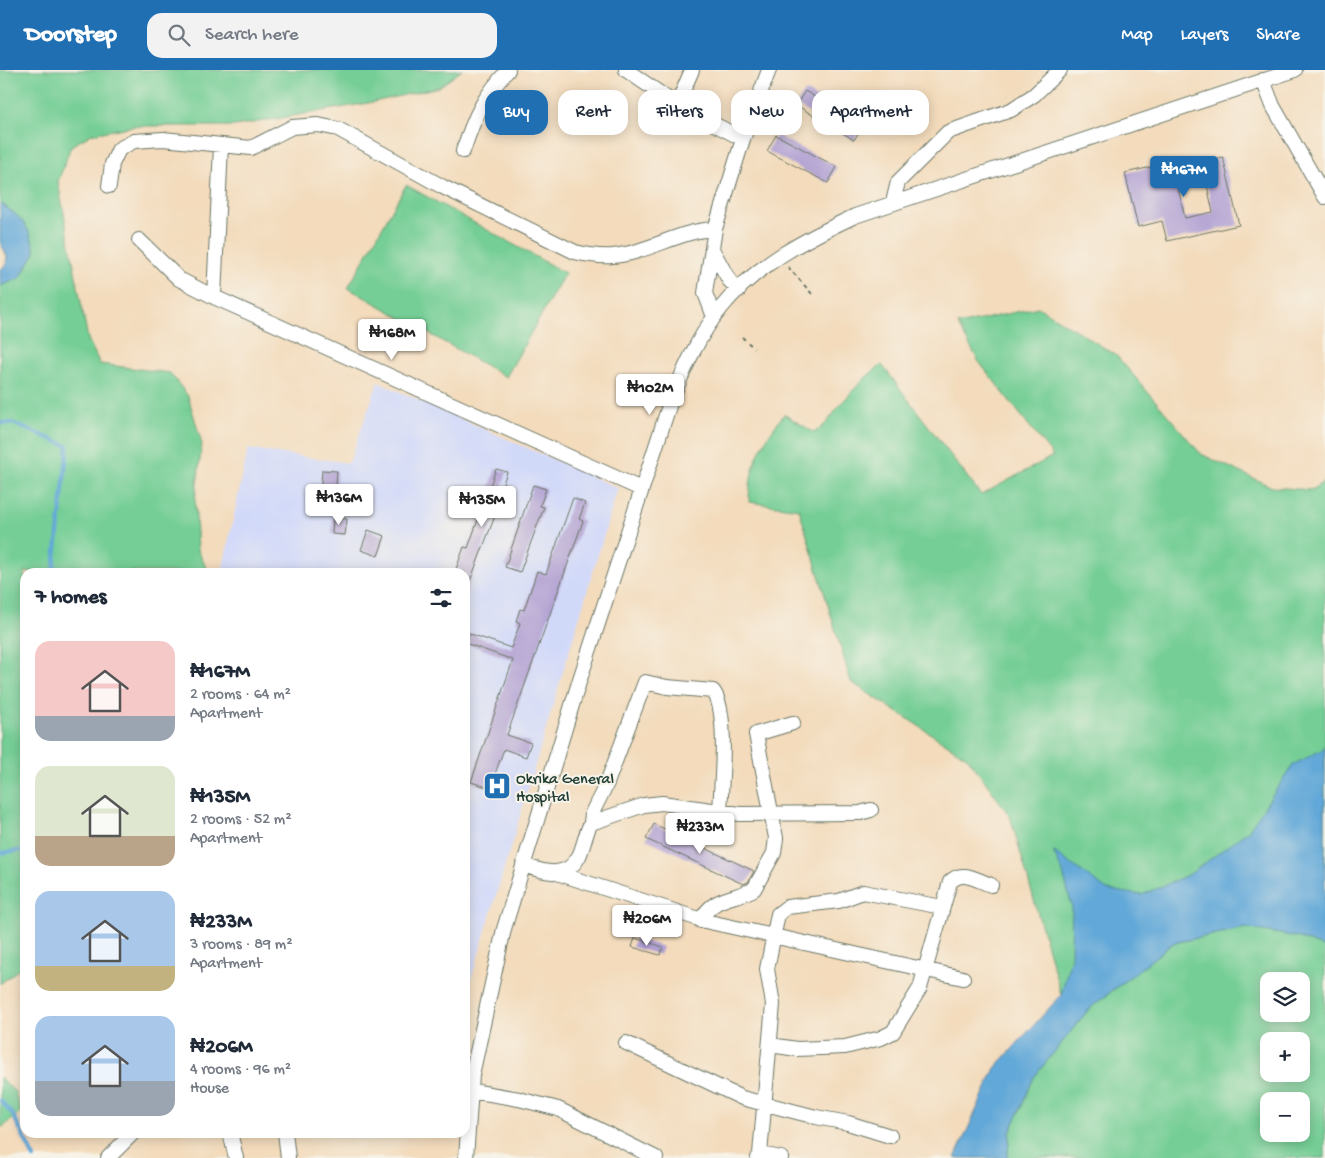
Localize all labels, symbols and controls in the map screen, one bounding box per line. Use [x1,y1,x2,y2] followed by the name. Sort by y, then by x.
[147,13,497,58] search box
[25,21,117,50] text: Doorstep
[165,21,193,49] icon: search
[205,24,299,47] text: Search here
[1121,25,1153,46] text: Map
[1181,25,1228,46] text: Layers
[1256,25,1300,46] text: Share
[485,90,548,135] chip: Buy
[558,90,628,135] chip: Rent
[638,90,721,135] chip: Filters
[731,90,802,135] chip: New
[812,90,929,135] chip: Apartment
[1149,156,1219,198] pin: ₦167M
[1161,162,1207,181] text: ₦167M
[357,318,427,361] pin: ₦168M
[369,325,415,344] text: ₦168M
[615,374,685,416] pin: ₦102M
[627,380,673,399] text: ₦102M
[304,484,374,526] pin: ₦136M
[447,486,517,528] pin: ₦135M
[316,490,362,509] text: ₦136M
[459,492,505,511] text: ₦135M
[427,584,455,612] icon: filters
[35,586,107,611] text: 7 homes
[75,661,135,721] icon: home
[190,661,250,686] text: ₦167M
[190,686,291,705] text: 2 rooms · 64 m²
[190,705,262,724] text: Apartment
[482,771,512,801] hospital icon: Okrika General Hospital
[516,771,614,808] place label: Okrika General Hospital
[75,786,135,846] icon: home
[190,786,250,811] text: ₦135M
[190,811,292,830] text: 2 rooms · 52 m²
[665,812,735,855] pin: ₦233M
[676,819,724,838] text: ₦233M
[190,830,262,849] text: Apartment
[612,904,682,947] pin: ₦206M
[75,911,135,971] icon: home
[190,911,252,936] text: ₦233M
[623,911,671,930] text: ₦206M
[190,936,292,955] text: 3 rooms · 89 m²
[190,955,262,974] text: Apartment
[1260,972,1310,1142] map controls
[1260,972,1310,1022] button: layers
[1260,1032,1310,1082] button: +
[75,1036,135,1096] icon: home
[190,1036,253,1061] text: ₦206M
[190,1061,291,1080] text: 4 rooms · 96 m²
[190,1080,229,1099] text: House
[1260,1092,1310,1142] button: −

